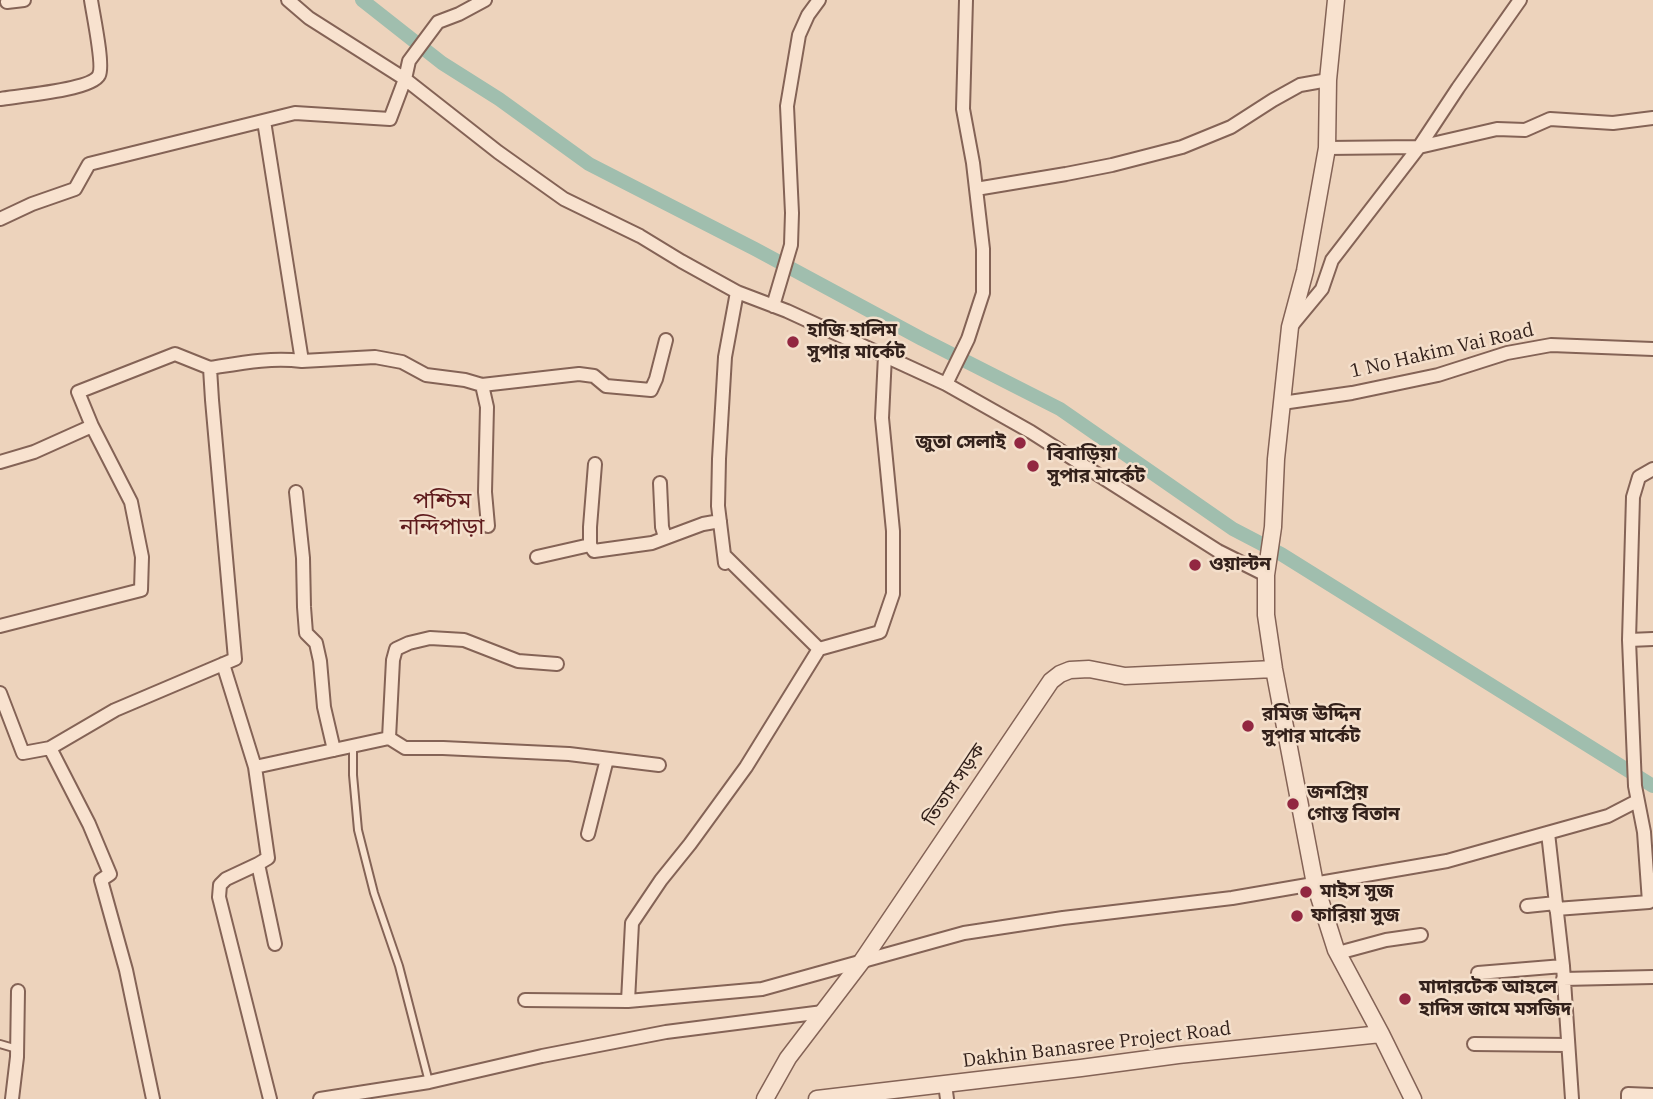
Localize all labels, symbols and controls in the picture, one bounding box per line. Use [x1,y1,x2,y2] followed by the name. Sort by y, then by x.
[1348,319,1536,383] street label: 1 No Hakim Vai Road
[807,320,905,364] place label: হাজি হালিম সুপার মার্কেট
[785,334,801,350] marker: হাজি হালিম সুপার মার্কেট
[916,432,1006,454] place label: জুতা সেলাই
[1012,435,1028,451] marker: জুতা সেলাই
[1047,444,1145,488] place label: বিবাড়িয়া সুপার মার্কেট
[1025,458,1041,474] marker: বিবাড়িয়া সুপার মার্কেট
[400,487,484,541] district label: পশ্চিম নন্দিপাড়া
[1209,554,1271,576] place label: ওয়াল্টন
[1187,557,1203,573] marker: ওয়াল্টন
[1262,704,1361,748] place label: রমিজ ঊদ্দিন সুপার মার্কেট
[1240,718,1256,734] marker: রমিজ ঊদ্দিন সুপার মার্কেট
[919,740,991,830] street label: তিতাস সড়ক
[1307,782,1400,826] place label: জনপ্রিয় গোস্ত বিতান
[1285,796,1301,812] marker: জনপ্রিয় গোস্ত বিতান
[1320,881,1394,903] place label: মাইস সুজ
[1298,884,1314,900] marker: মাইস সুজ
[1311,905,1400,927] place label: ফারিয়া সুজ
[1289,908,1305,924] marker: ফারিয়া সুজ
[1419,977,1571,1021] place label: মাদারটেক আহলে হাদিস জামে মসজিদ
[1397,991,1413,1007] marker: মাদারটেক আহলে হাদিস জামে মসজিদ
[961,1017,1233,1073] street label: Dakhin Banasree Project Road

